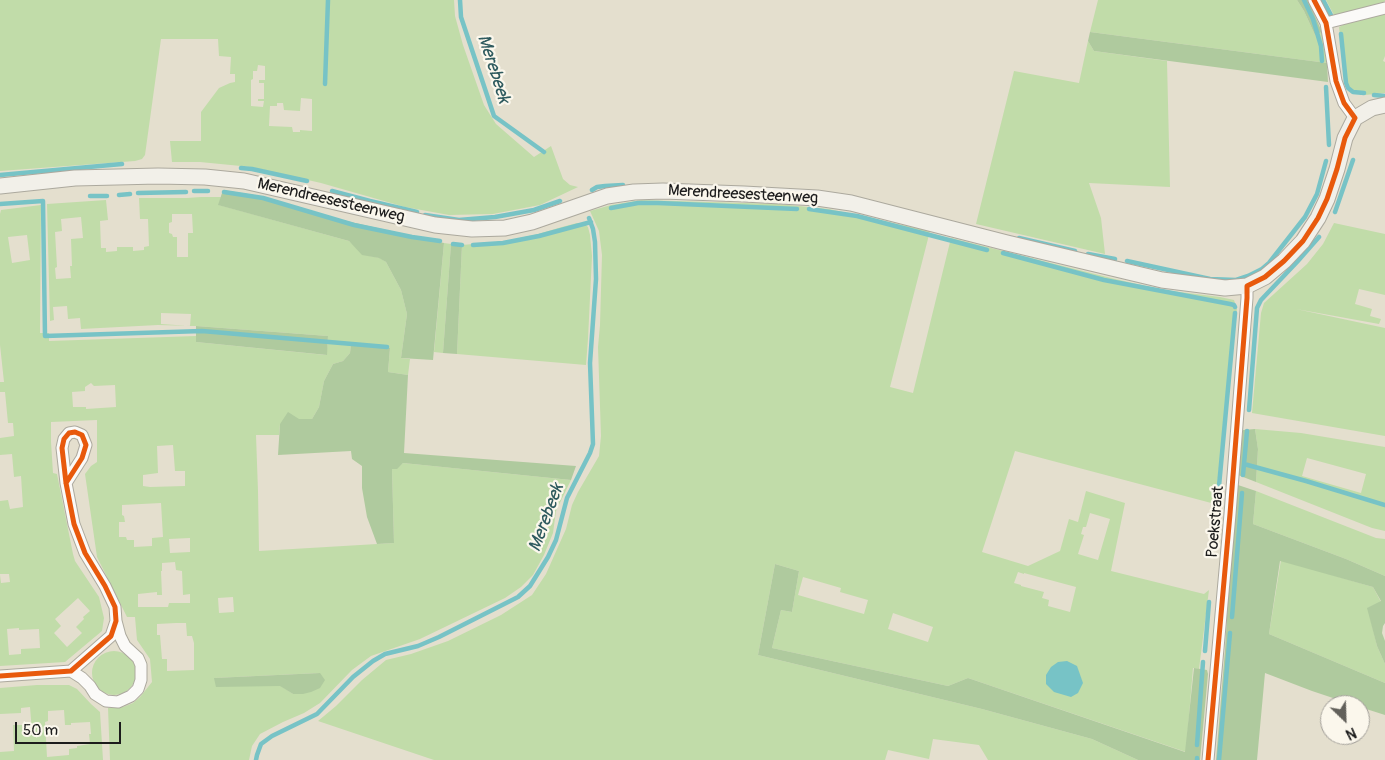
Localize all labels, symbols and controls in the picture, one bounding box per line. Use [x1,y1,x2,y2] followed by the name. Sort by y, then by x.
[472,32,514,106] water label: Merebeek
[256,175,406,227] street label: Merendreesesteenweg
[667,181,819,209] street label: Merendreesesteenweg
[525,481,569,555] water label: Merebeek
[1203,485,1229,559] street label: Poekstraat
[1320,695,1370,745] north arrow
[18,712,124,744] scale bar
[23,721,58,740] text: 50 m
[1343,724,1359,743] text: N

